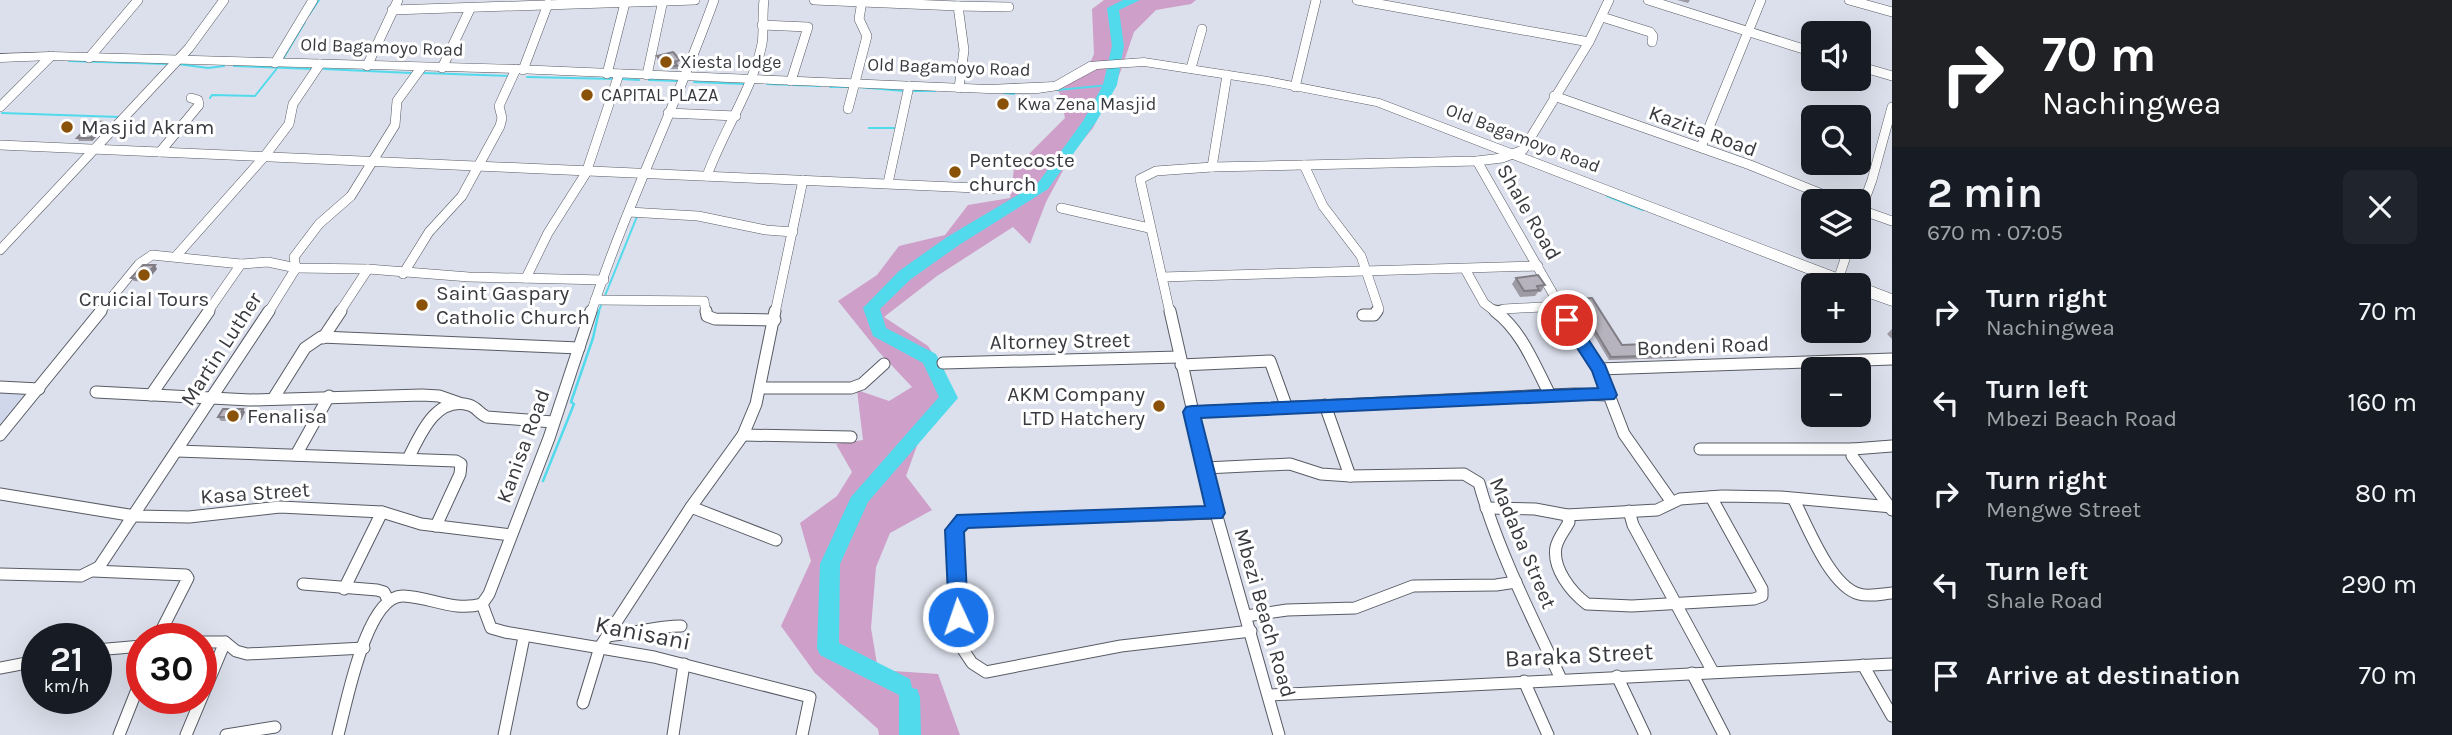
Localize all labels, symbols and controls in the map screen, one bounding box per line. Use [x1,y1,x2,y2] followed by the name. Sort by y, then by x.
[1801,21,1871,427] map controls
[1801,21,1871,91] button: sound
[2042,26,2156,83] text: 70 m
[1927,28,2018,119] icon: right
[300,33,464,61] street label: Old Bagamoyo Road
[680,51,782,73] place label: Xiesta lodge
[867,53,1031,81] street label: Old Bagamoyo Road
[658,54,674,70] marker: Xiesta lodge
[601,84,718,106] place label: CAPITAL PLAZA
[2042,85,2221,122] text: Nachingwea
[579,87,595,103] marker: CAPITAL PLAZA
[1017,93,1156,115] place label: Kwa Zena Masjid
[995,96,1011,112] marker: Kwa Zena Masjid
[1443,98,1603,178] street label: Old Bagamoyo Road
[1646,100,1760,162] street label: Kazita Road
[1801,105,1871,175] button: search
[81,115,214,139] place label: Masjid Akram
[59,119,75,135] marker: Masjid Akram
[969,148,1075,196] place label: Pentecoste church
[1492,160,1566,264] street label: Shale Road
[947,164,963,180] marker: Pentecoste church
[1927,168,2043,218] text: 2 min
[2343,170,2417,244] button: close
[1801,189,1871,259] button: layers
[1927,219,2063,246] text: 670 m · 07:05
[136,267,152,283] marker: Cruicial Tours
[1801,273,1871,343] button: +
[436,281,590,329] place label: Saint Gaspary Catholic Church
[1986,283,2107,314] text: Turn right
[79,287,209,311] place label: Cruicial Tours
[175,288,267,410] street label: Martin Luther
[1537,290,1597,350] pin
[1927,293,1965,331] icon: right
[2359,296,2417,327] text: 70 m
[414,297,430,313] marker: Saint Gaspary Catholic Church
[1548,301,1586,339] icon: arrive
[1986,314,2115,341] text: Nachingwea
[989,328,1131,354] street label: Altorney Street
[1636,332,1770,360] street label: Bondeni Road
[1801,357,1871,427] button: −
[1986,374,2088,405] text: Turn left
[1007,382,1145,430] place label: AKM Company LTD Hatchery
[1927,384,1965,422] icon: left
[491,386,555,506] street label: Kanisa Road
[2348,387,2417,418] text: 160 m
[1151,398,1167,414] marker: AKM Company LTD Hatchery
[247,404,327,428] place label: Fenalisa
[1986,405,2177,432] text: Mbezi Beach Road
[225,408,241,424] marker: Fenalisa
[1986,465,2107,496] text: Turn right
[1485,474,1561,612] street label: Madaba Street
[1927,475,1965,513] icon: right
[200,477,311,509] street label: Kasa Street
[2355,478,2417,509] text: 80 m
[1986,496,2141,523] text: Mengwe Street
[1229,526,1301,700] street label: Mbezi Beach Road
[1986,556,2088,587] text: Turn left
[1927,566,1965,604] icon: left
[2341,569,2417,600] text: 290 m
[921,580,995,654] position arrow
[1986,587,2103,614] text: Shale Road
[593,610,693,656] street label: Kanisani
[126,623,217,714] speed limit sign: 30
[1504,637,1654,673] street label: Baraka Street
[50,639,83,680] text: 21
[1927,657,1965,695] icon: arrive
[1986,660,2240,691] text: Arrive at destination
[2359,660,2417,691] text: 70 m
[44,675,89,697] text: km/h

